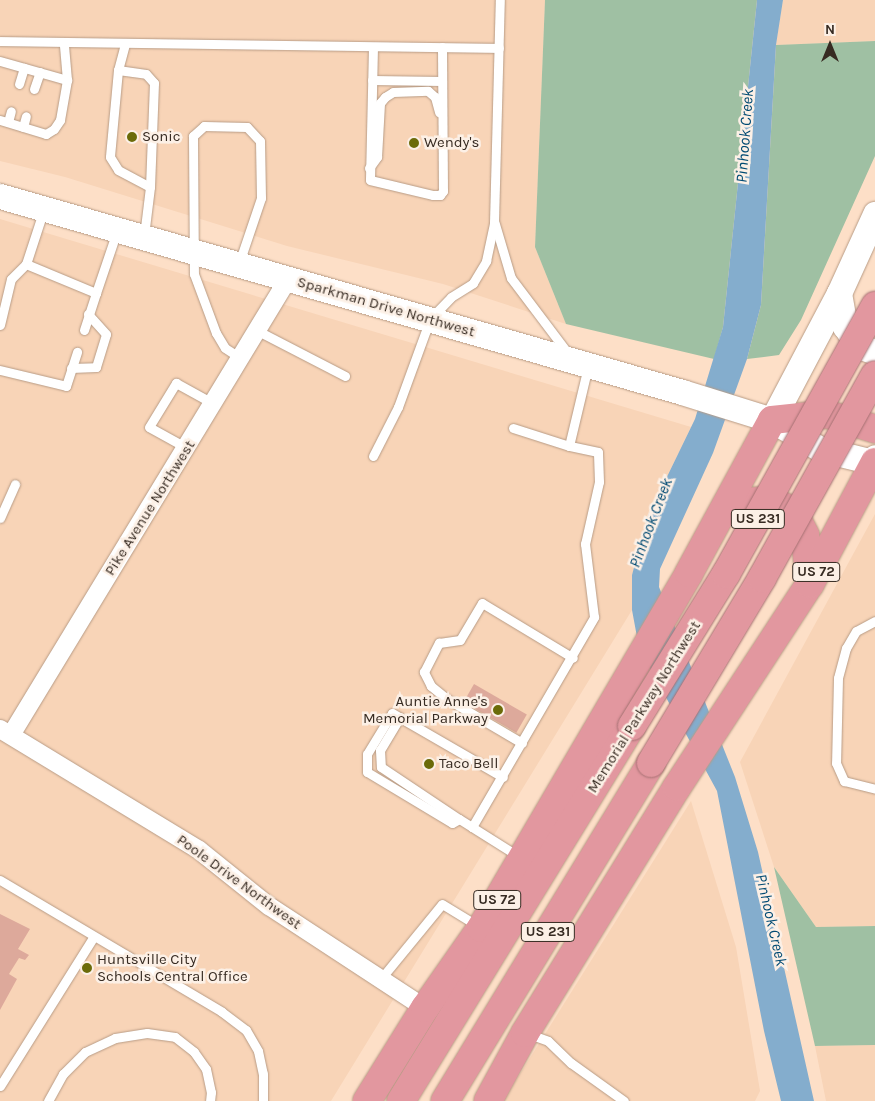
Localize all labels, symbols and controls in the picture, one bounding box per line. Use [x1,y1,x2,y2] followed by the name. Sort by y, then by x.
[805,20,855,70] north arrow
[825,21,835,38] text: N
[732,88,758,184] water label: Pinhook Creek
[142,128,181,146] place label: Sonic
[126,131,138,143] marker: Sonic
[424,134,479,152] place label: Wendy's
[408,137,420,149] marker: Wendy's
[295,273,477,341] street label: Sparkman Drive Northwest
[101,437,199,579] street label: Pike Avenue Northwest
[625,476,677,570] water label: Pinhook Creek
[730,508,786,530] road number: US 231
[791,560,841,584] road number: US 72
[584,618,704,796] street label: Memorial Parkway Northwest
[363,692,488,727] place label: Auntie Anne's Memorial Parkway
[492,704,504,716] marker: Auntie Anne's Memorial Parkway
[439,755,498,773] place label: Taco Bell
[423,758,435,770] marker: Taco Bell
[173,831,305,933] street label: Poole Drive Northwest
[751,872,791,968] water label: Pinhook Creek
[472,888,522,912] road number: US 72
[520,920,576,944] road number: US 231
[97,950,248,985] place label: Huntsville City Schools Central Office
[81,962,93,974] marker: Huntsville City Schools Central Office

